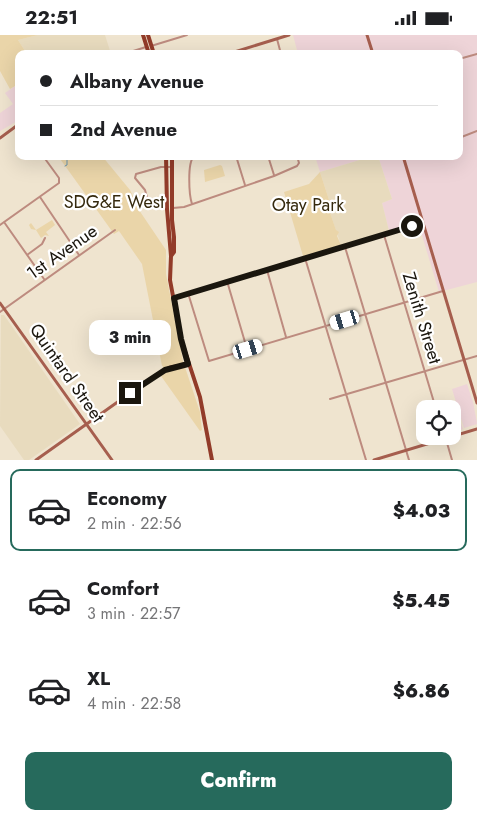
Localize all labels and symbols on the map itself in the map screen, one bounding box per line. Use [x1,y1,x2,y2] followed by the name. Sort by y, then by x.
[64,189,165,215] park label: SDG&E West
[272,192,344,218] park label: Otay Park
[401,215,423,237] route start
[21,218,103,286] street label: 1st Avenue
[396,269,448,368] street label: Zenith Street
[328,308,361,332] car
[23,318,111,428] street label: Quintard Street
[89,321,171,355] callout: 3 min
[231,337,264,361] car
[119,382,141,404] route end

